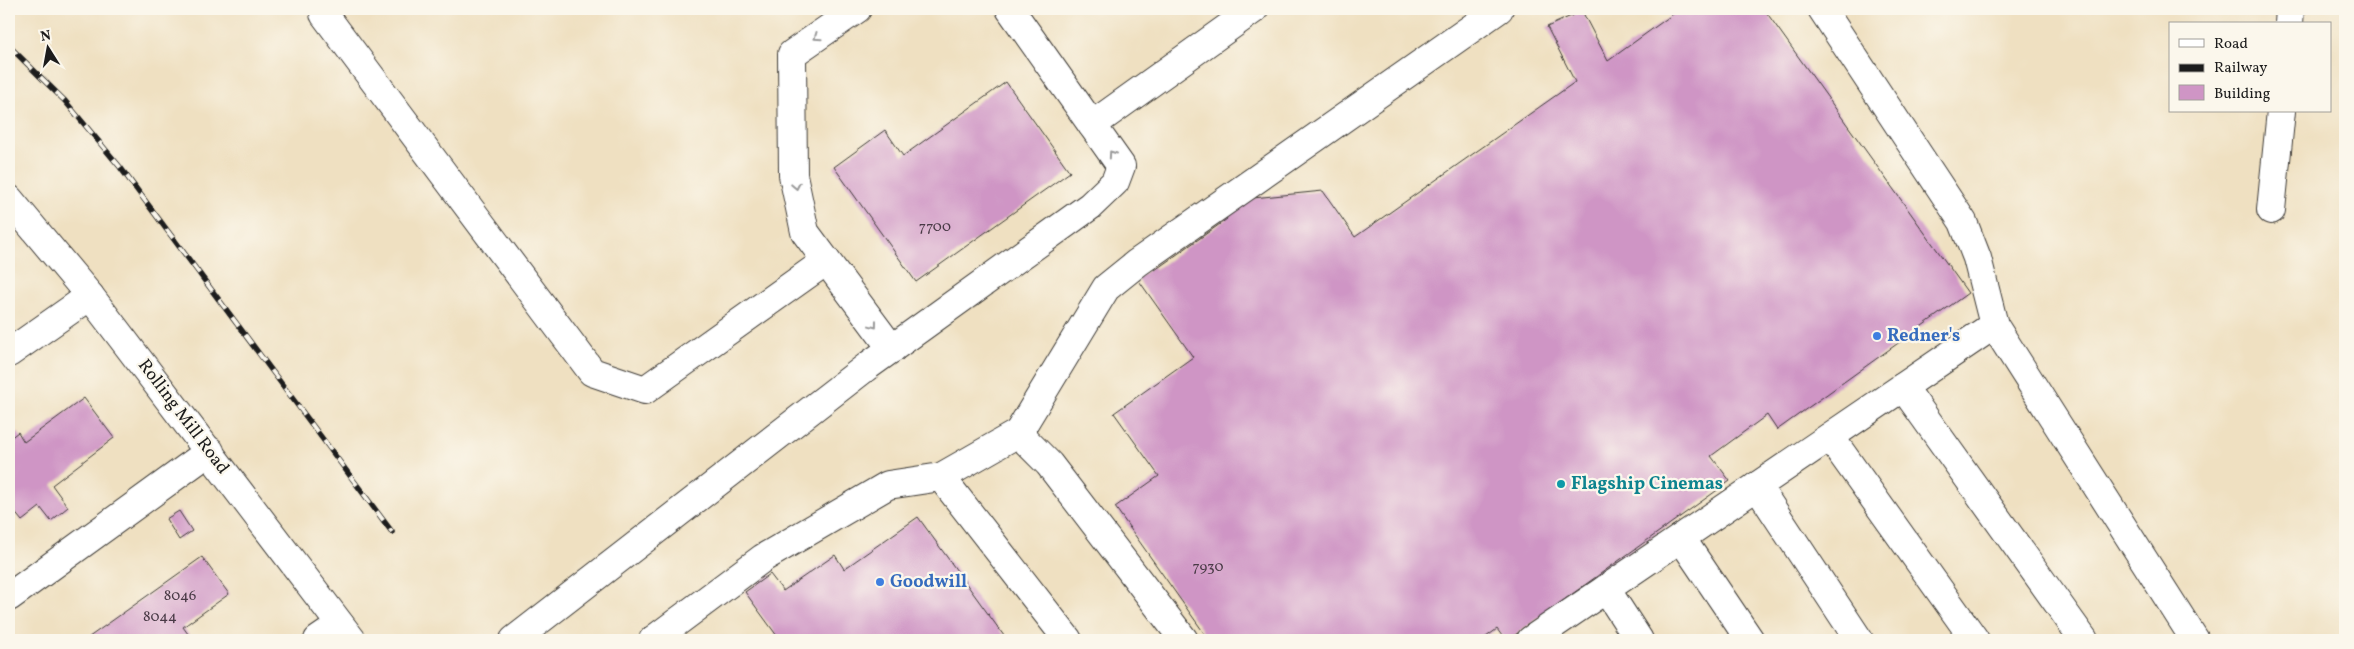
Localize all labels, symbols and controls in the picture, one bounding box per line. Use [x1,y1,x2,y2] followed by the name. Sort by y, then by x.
[22,22,72,72] north arrow
[2169,22,2332,112] legend
[39,26,53,47] text: N
[813,31,823,40] one-way arrow
[2214,34,2248,55] text: Road
[2214,58,2267,79] text: Railway
[2214,84,2271,105] text: Building
[1110,151,1118,160] one-way arrow
[790,182,800,191] one-way arrow
[919,217,951,238] house number: 7700
[868,319,877,329] one-way arrow
[1887,324,1960,349] place label: Redner's
[1871,330,1883,342] marker: Redner's
[131,354,235,480] street label: Rolling Mill Road
[1571,472,1723,497] place label: Flagship Cinemas
[1555,478,1567,490] marker: Flagship Cinemas
[1192,557,1224,578] house number: 7930
[890,570,967,595] place label: Goodwill
[874,576,886,588] marker: Goodwill
[164,586,196,607] house number: 8046
[143,607,177,628] house number: 8044

